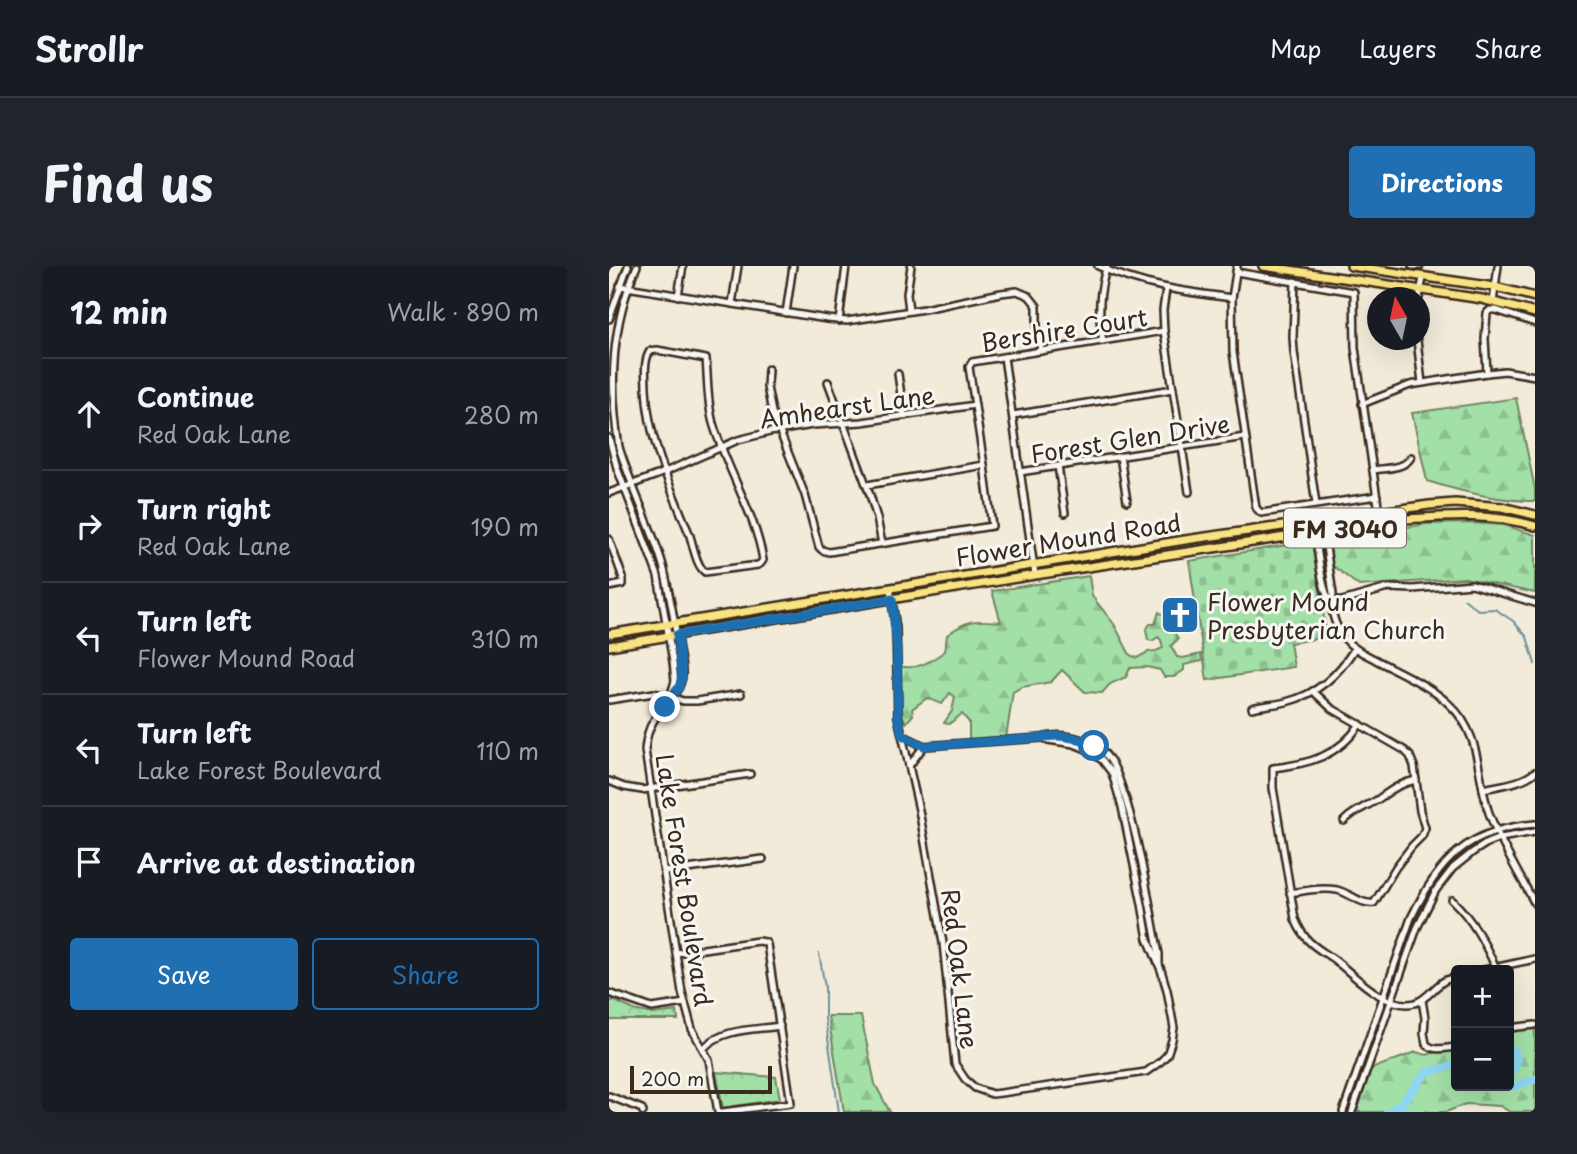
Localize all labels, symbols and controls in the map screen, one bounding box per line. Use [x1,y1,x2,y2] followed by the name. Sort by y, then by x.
[35,23,144,73] text: Strollr
[1270,30,1321,66] text: Map
[1359,30,1436,66] text: Layers
[1474,30,1542,66] text: Share
[42,145,213,219] text: Find us
[1349,146,1535,218] button: Directions
[1367,287,1430,350] north arrow
[70,289,168,334] text: 12 min
[387,294,539,329] text: Walk · 890 m
[978,298,1150,360] street label: Bershire Court
[757,376,937,436] street label: Amhearst Lane
[137,377,254,416] text: Continue
[70,395,108,433] icon: ahead
[464,397,539,432] text: 280 m
[1028,405,1232,471] street label: Forest Glen Drive
[137,416,291,451] text: Red Oak Lane
[137,489,271,528] text: Turn right
[953,503,1183,575] street label: Flower Mound Road
[70,507,108,545] icon: right
[471,509,539,544] text: 190 m
[1284,509,1406,548] road number: FM 3040
[137,528,291,563] text: Red Oak Lane
[1207,583,1445,647] place label: Flower Mound Presbyterian Church
[1159,594,1201,636] church icon: Flower Mound Presbyterian Church
[137,601,252,640] text: Turn left
[70,619,108,657] icon: left
[470,621,539,656] text: 310 m
[137,640,355,675] text: Flower Mound Road
[649,691,680,722] route end
[137,713,252,752] text: Turn left
[1078,730,1109,761] route start
[70,731,108,769] icon: left
[477,733,539,768] text: 110 m
[647,751,723,1009] street label: Lake Forest Boulevard
[137,752,382,787] text: Lake Forest Boulevard
[70,843,108,881] icon: arrive
[137,843,416,882] text: Arrive at destination
[933,887,989,1051] street label: Red Oak Lane
[70,938,298,1010] button: Save
[312,938,539,1010] button: Share
[1451,965,1514,1091] map controls
[1451,965,1514,1028] button: +
[1451,1028,1514,1091] button: −
[630,1063,772,1095] scale bar
[641,1064,704,1092] text: 200 m

